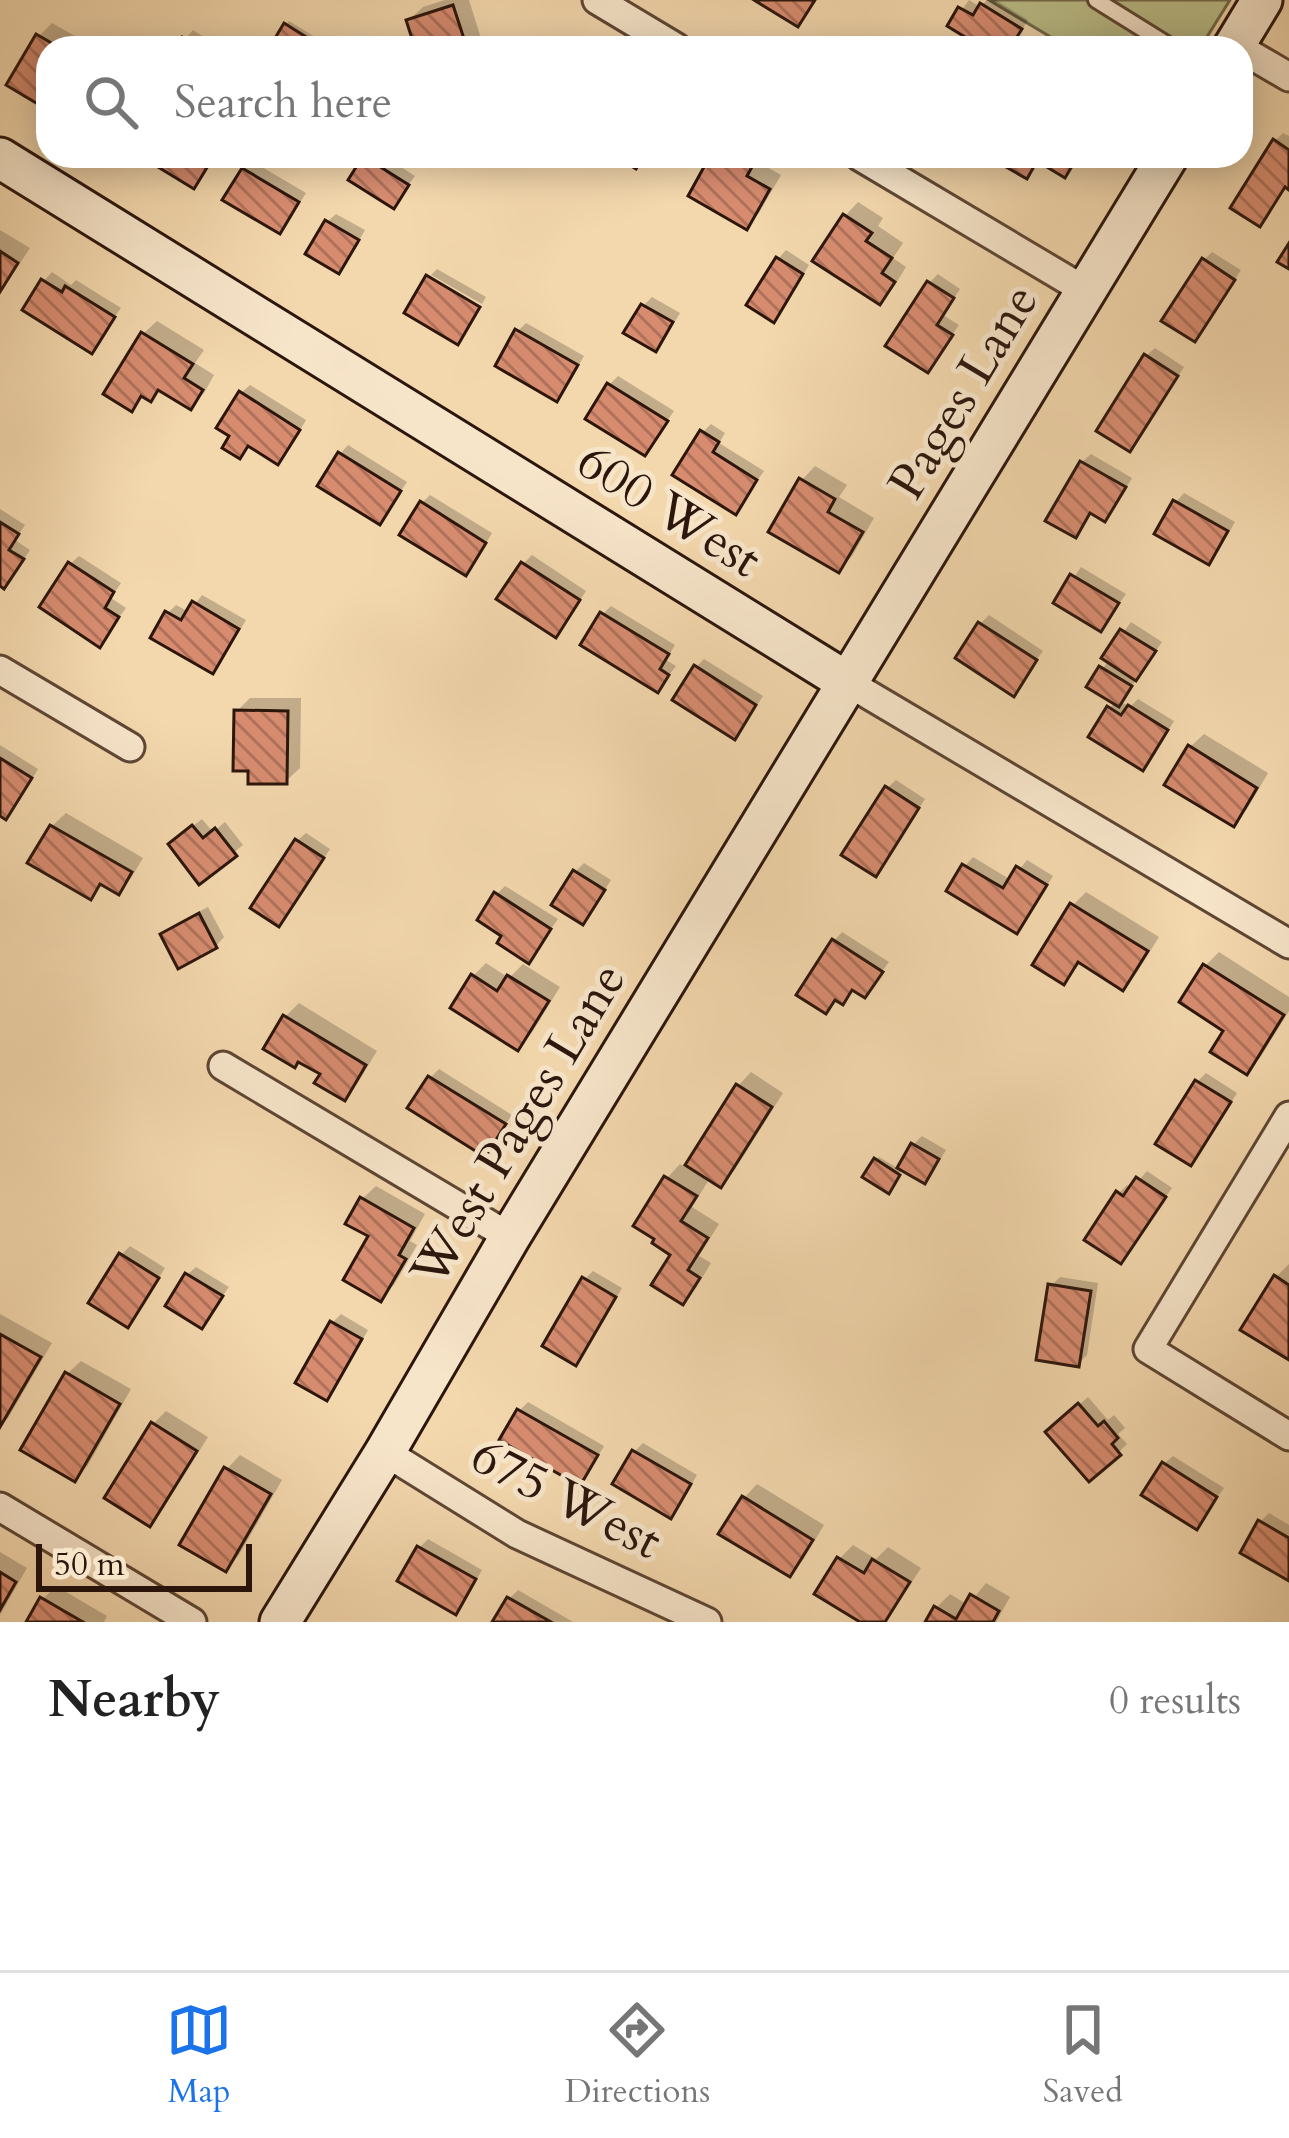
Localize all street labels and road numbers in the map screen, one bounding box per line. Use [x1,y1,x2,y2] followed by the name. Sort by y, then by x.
[872,271,1055,513] street label: Pages Lane
[564,427,774,595] street label: 600 West
[394,950,643,1301] street label: West Pages Lane
[459,1421,673,1576] street label: 675 West

